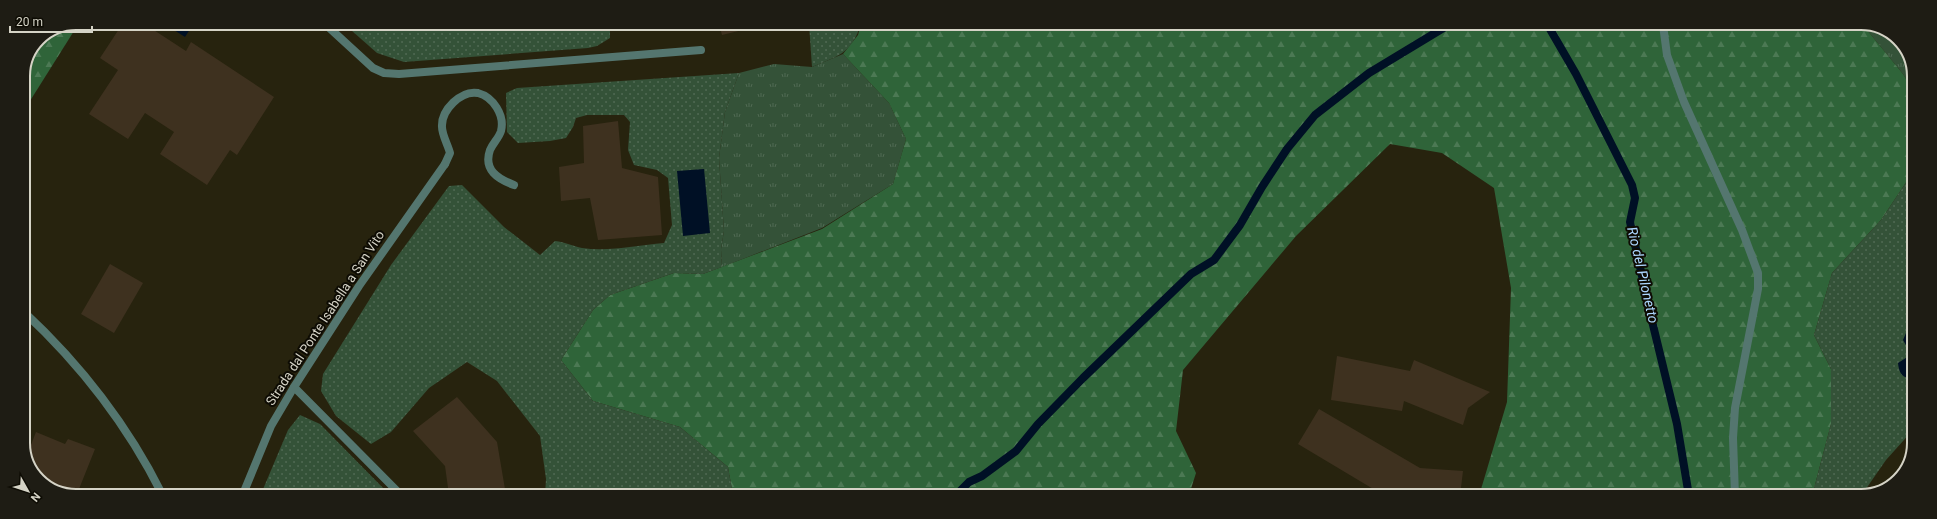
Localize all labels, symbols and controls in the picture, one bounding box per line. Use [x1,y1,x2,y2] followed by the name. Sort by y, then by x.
[10,8,92,34] scale bar
[16,15,43,29] text: 20 m
[1624,225,1662,325] water label: Rio del Pilonetto
[263,228,387,408] street label: Strada dal Ponte Isabella a San Vito
[8,471,48,511] north arrow
[28,490,43,504] text: N

